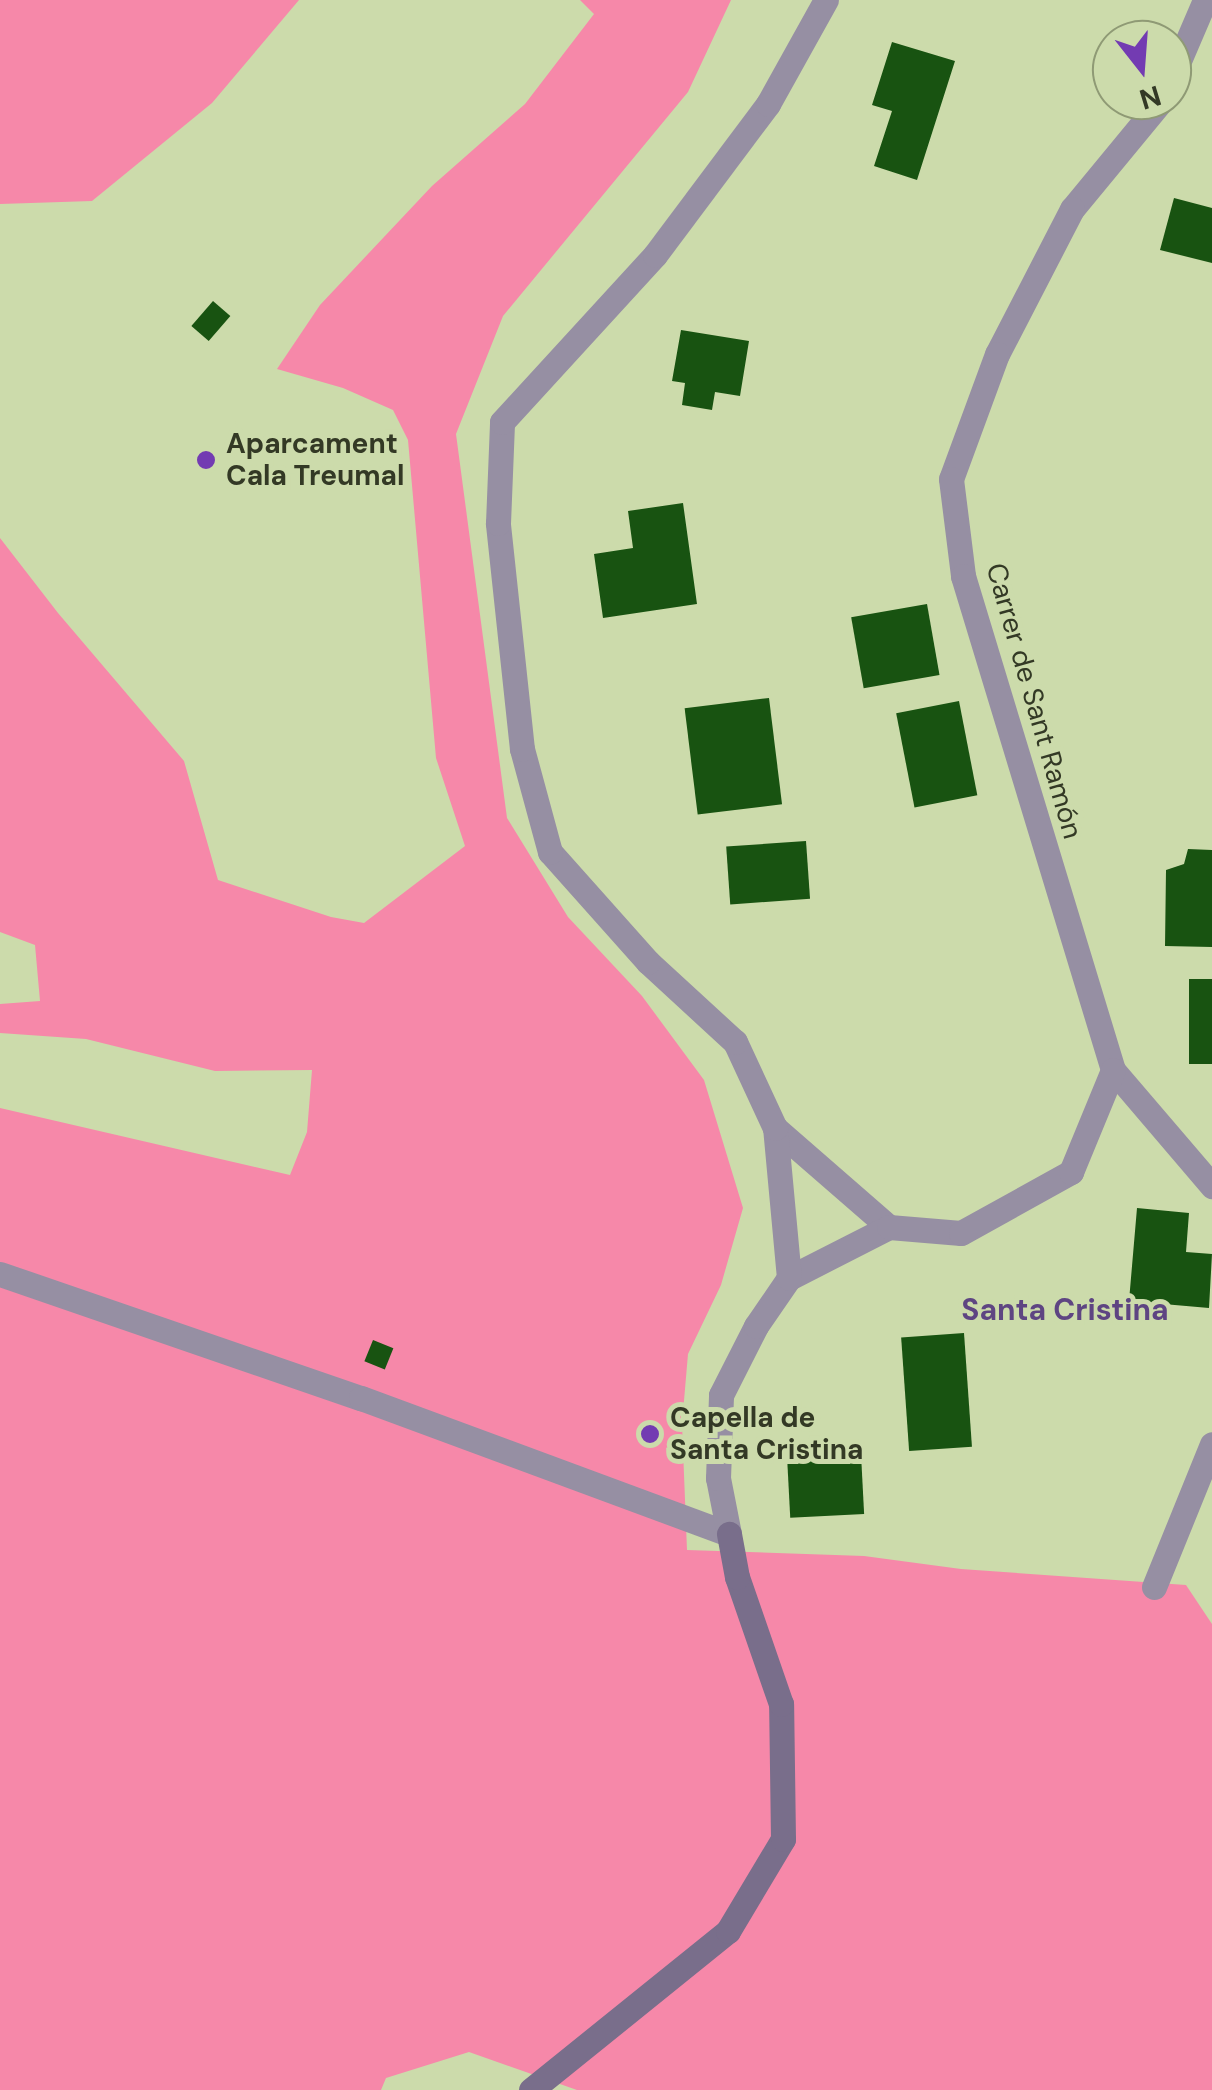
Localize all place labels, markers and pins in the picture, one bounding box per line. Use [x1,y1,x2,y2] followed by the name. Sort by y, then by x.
[226,427,405,493] place label: Aparcament Cala Treumal
[195,449,217,471] marker: Aparcament Cala Treumal
[670,1401,863,1467] place label: Capella de Santa Cristina
[639,1423,661,1445] marker: Capella de Santa Cristina

